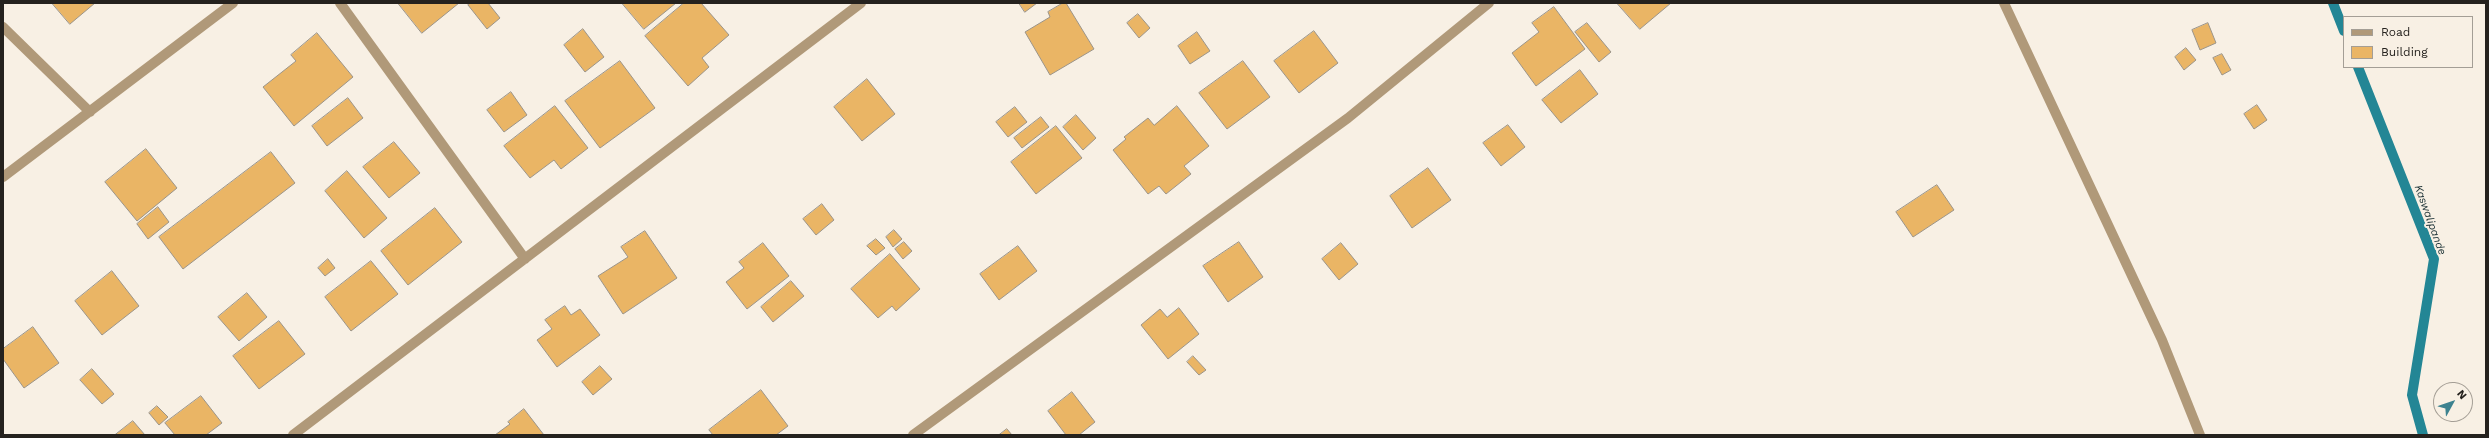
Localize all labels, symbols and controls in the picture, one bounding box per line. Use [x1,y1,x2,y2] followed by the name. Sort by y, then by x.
[2343,16,2473,68] legend
[2381,25,2410,39] text: Road
[2381,45,2428,59] text: Building
[2411,183,2449,257] water label: Kaswalipande
[2433,382,2473,422] north arrow
[2454,387,2469,402] text: N

